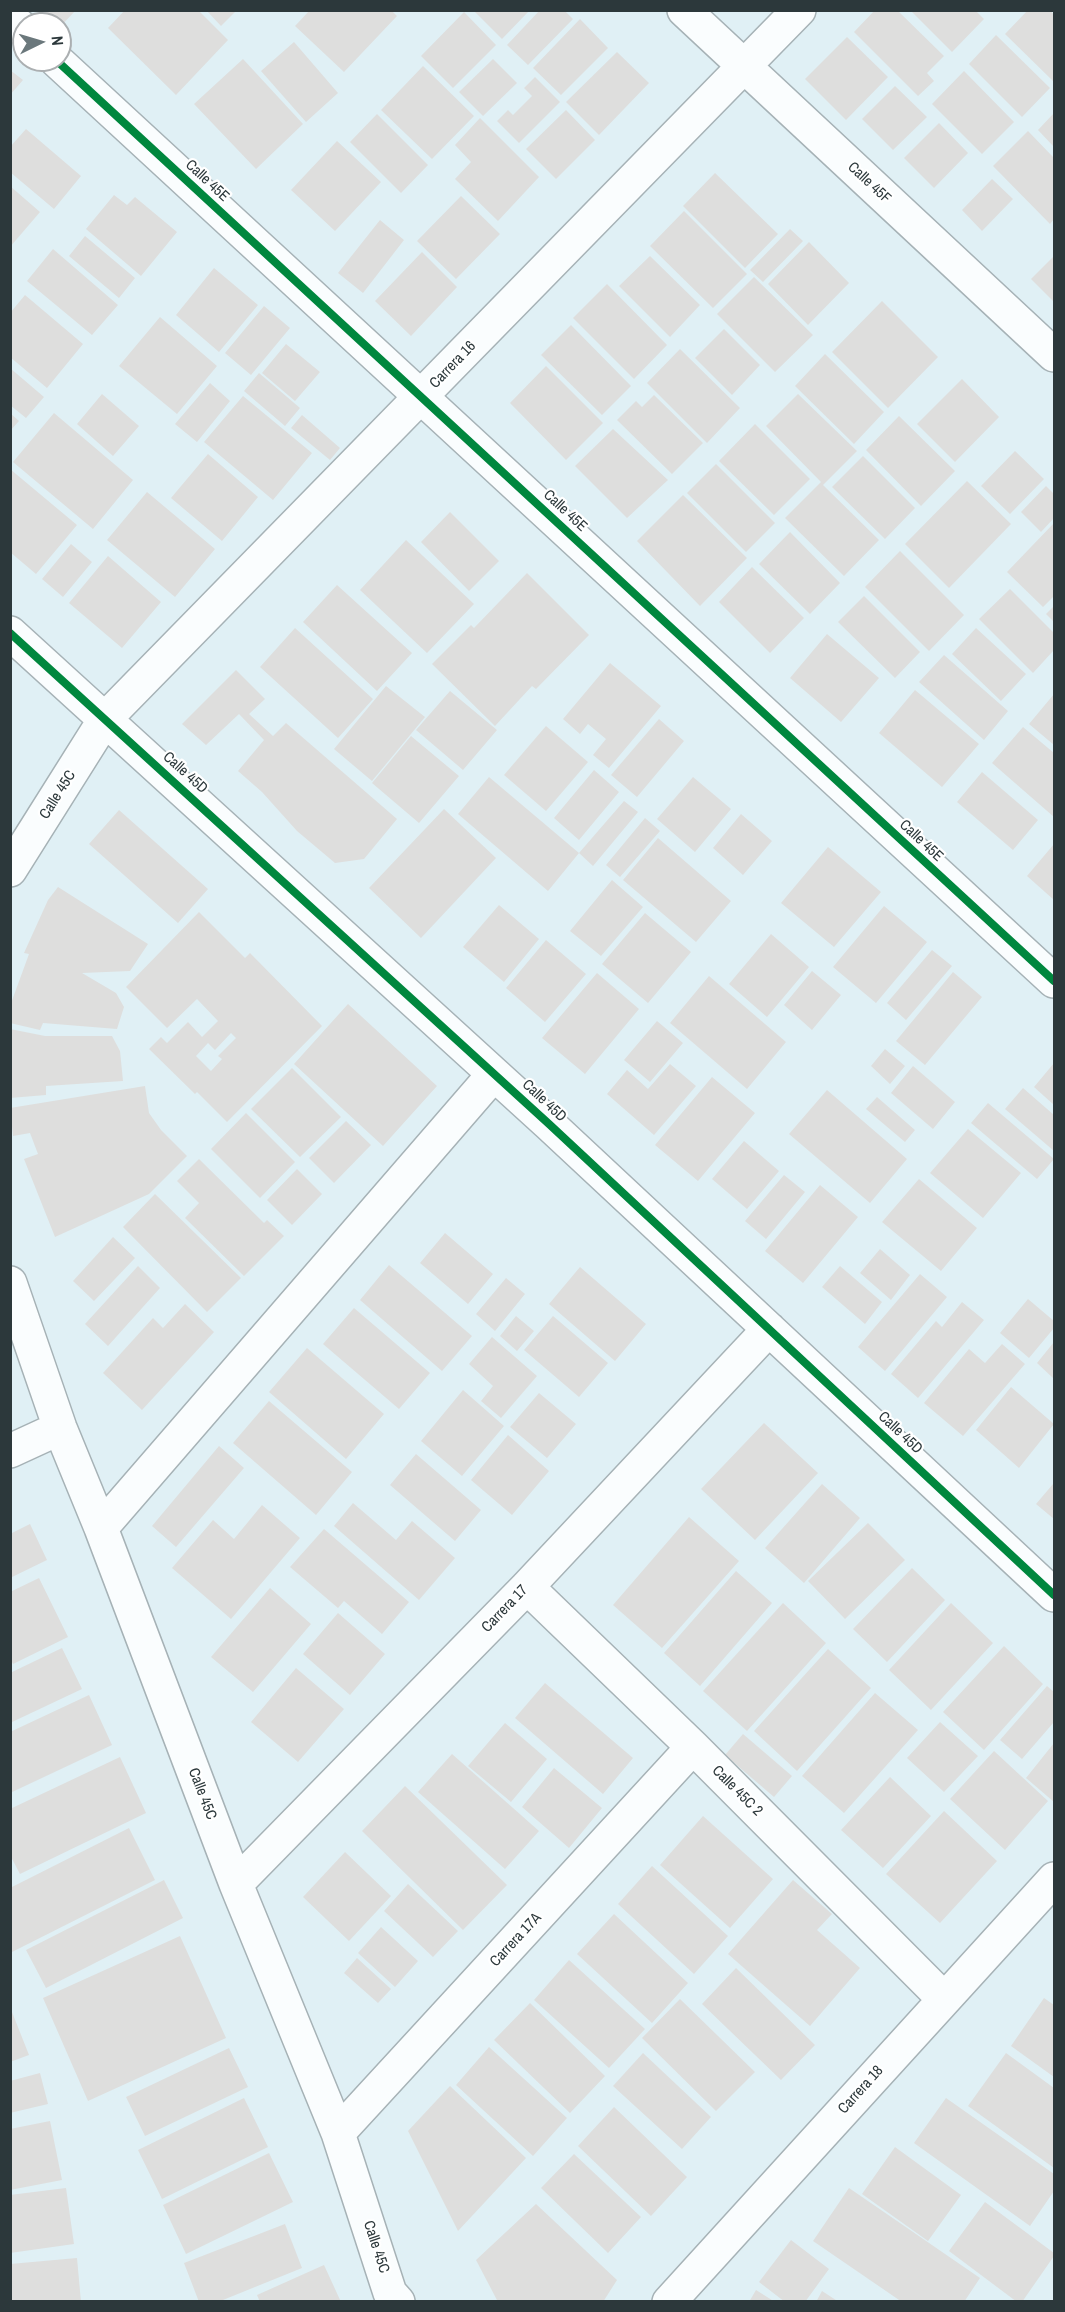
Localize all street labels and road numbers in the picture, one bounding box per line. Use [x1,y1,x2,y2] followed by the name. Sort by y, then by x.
[181,156,233,206] street label: Calle 45E
[844,158,894,208] street label: Calle 45F
[426,338,480,392] street label: Carrera 16
[539,486,591,536] street label: Calle 45E
[159,748,211,798] street label: Calle 45D
[36,767,80,823] street label: Calle 45C
[895,816,947,866] street label: Calle 45E
[518,1076,570,1126] street label: Calle 45D
[874,1408,926,1458] street label: Calle 45D
[478,1582,532,1636] street label: Carrera 17
[708,1762,766,1820] street label: Calle 45C 2
[184,1766,220,1822] street label: Calle 45C
[487,1909,545,1971] street label: Carrera 17A
[835,2062,887,2118] street label: Carrera 18
[359,2219,393,2275] street label: Calle 45C

